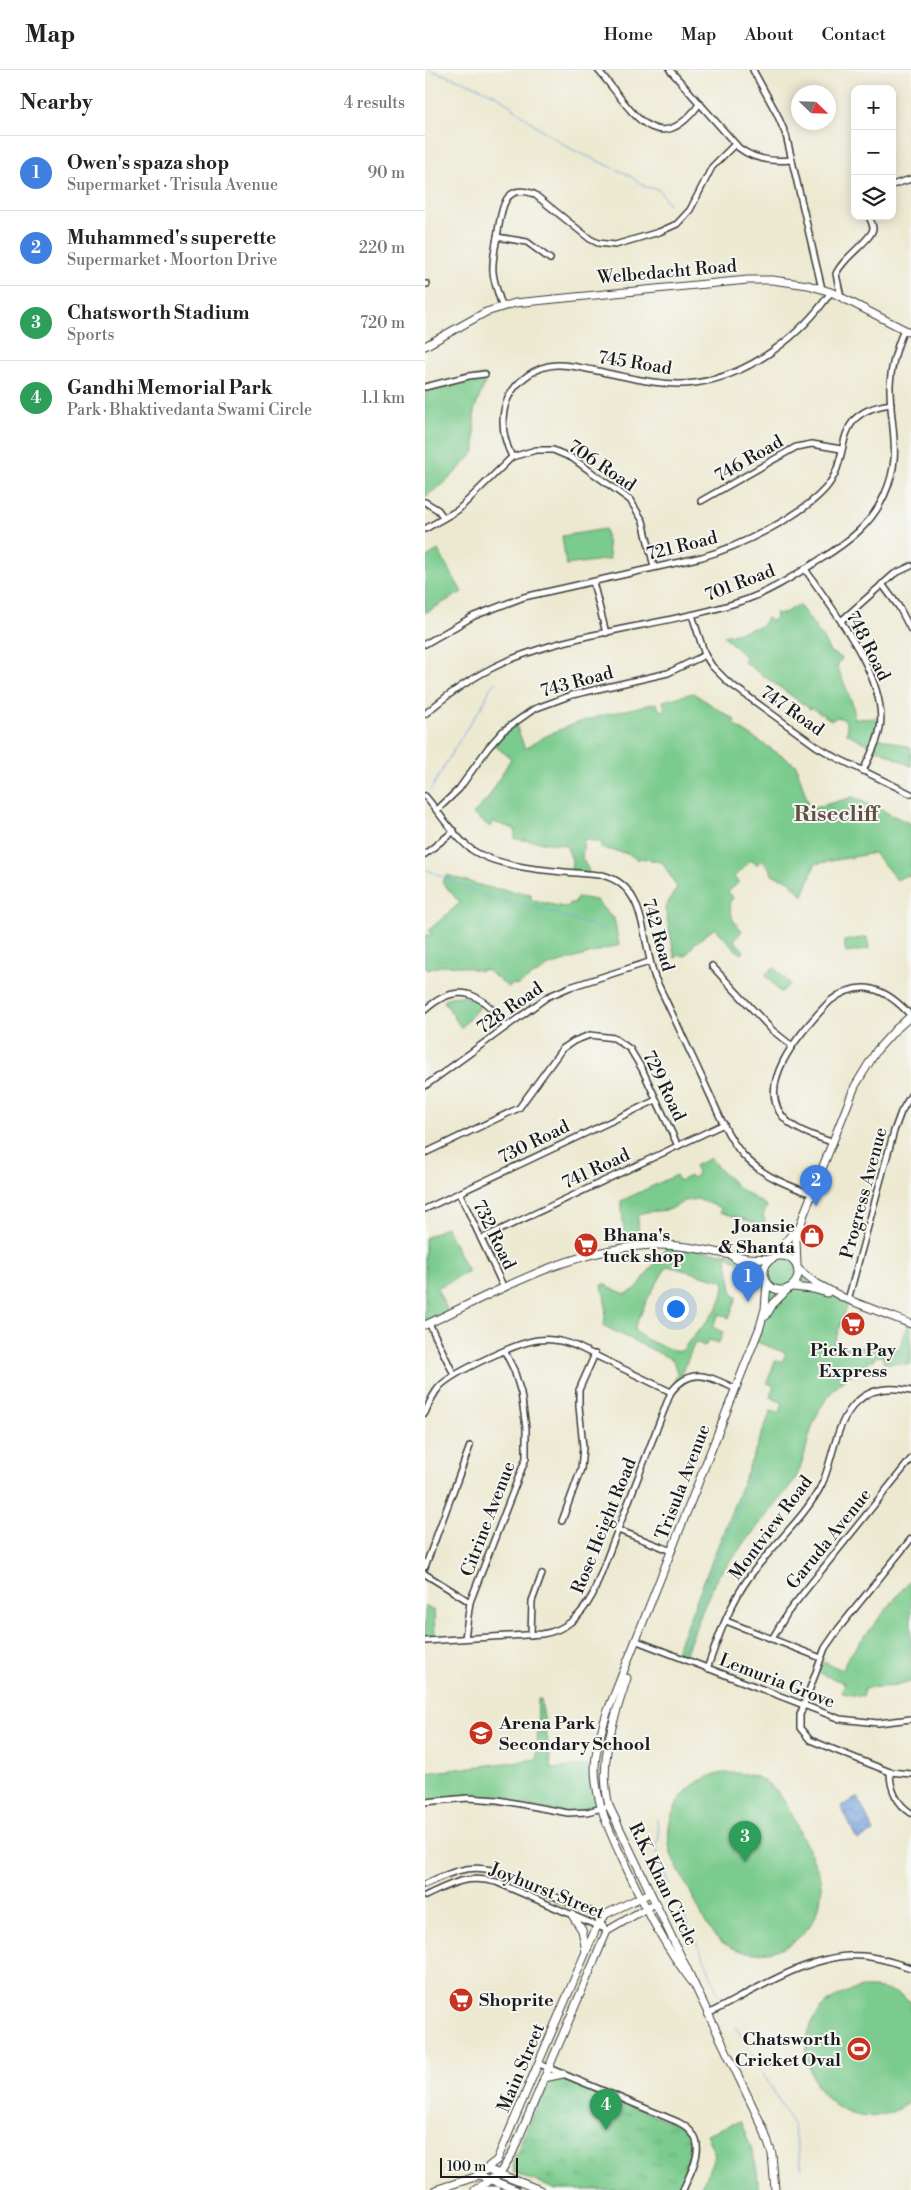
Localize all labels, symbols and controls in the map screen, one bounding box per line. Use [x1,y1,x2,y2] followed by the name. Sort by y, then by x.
[25,20,75,50] text: Map
[604,23,653,46] text: Home
[681,23,717,46] text: Map
[745,23,794,46] text: About
[822,23,886,46] text: Contact
[791,85,836,130] north arrow
[851,85,896,220] map controls
[851,85,896,130] button: +
[20,90,93,116] text: Nearby
[344,93,405,113] text: 4 results
[851,130,896,175] button: −
[67,151,229,175] text: Owen's spaza shop
[32,163,40,183] text: 1
[367,163,405,183] text: 90 m
[67,175,278,195] text: Supermarket · Trisula Avenue
[851,175,896,220] button: layers
[67,226,276,250] text: Muhammed's superette
[31,238,41,258] text: 2
[359,238,405,258] text: 220 m
[67,250,277,270] text: Supermarket · Moorton Drive
[595,254,738,290] street label: Welbedacht Road
[67,301,250,325] text: Chatsworth Stadium
[31,313,41,333] text: 3
[360,313,405,333] text: 720 m
[67,325,114,345] text: Sports
[597,346,674,380] street label: 745 Road
[67,376,272,400] text: Gandhi Memorial Park
[31,388,41,408] text: 4
[361,388,405,408] text: 1.1 km
[67,400,312,420] text: Park · Bhaktivedanta Swami Circle
[711,430,788,488] street label: 746 Road
[564,435,641,497] street label: 706 Road
[644,526,721,566] street label: 721 Road
[702,559,779,607] street label: 701 Road
[841,607,896,685] street label: 748 Road
[538,661,617,703] street label: 743 Road
[756,681,829,742] street label: 747 Road
[794,801,881,828] district label: Risecliff
[637,896,680,975] street label: 742 Road
[472,976,548,1039] street label: 728 Road
[637,1047,691,1126] street label: 729 Road
[495,1115,574,1169] street label: 730 Road
[835,1125,893,1261] street label: Progress Avenue
[559,1143,634,1195] street label: 741 Road
[800,1165,832,1206] pin: 2
[467,1196,521,1274] street label: 732 Road
[718,1215,795,1259] place label: Joansie & Shanta
[799,1223,825,1249] shop icon: Joansie & Shanta
[603,1224,685,1268] place label: Bhana's tuck shop
[573,1232,599,1258] supermarket icon: Bhana's tuck shop
[732,1261,764,1302] pin: 1
[663,1296,689,1322] your location
[840,1311,866,1337] supermarket icon: Pick n Pay Express
[810,1339,897,1383] place label: Pick n Pay Express
[650,1421,716,1543] street label: Trisula Avenue
[566,1454,642,1597] street label: Rose Height Road
[456,1458,520,1580] street label: Citrine Avenue
[724,1471,818,1585] street label: Montview Road
[781,1484,877,1594] street label: Garuda Avenue
[716,1648,838,1714] street label: Lemuria Grove
[498,1712,650,1756] place label: Arena Park Secondary School
[468,1720,494,1746] school or university icon: Arena Park Secondary School
[623,1819,703,1949] street label: R.K. Khan Circle
[729,1821,761,1862] pin: 3
[485,1857,608,1925] street label: Joyhurst Street
[448,1987,474,2013] supermarket icon: Shoprite
[479,1989,554,2012] place label: Shoprite
[492,2020,550,2116] street label: Main Street
[735,2028,841,2072] place label: Chatsworth Cricket Oval
[846,2036,872,2062] sports icon: Chatsworth Cricket Oval
[590,2089,622,2130] pin: 4
[440,2155,517,2178] scale bar
[447,2158,486,2176] text: 100 m

